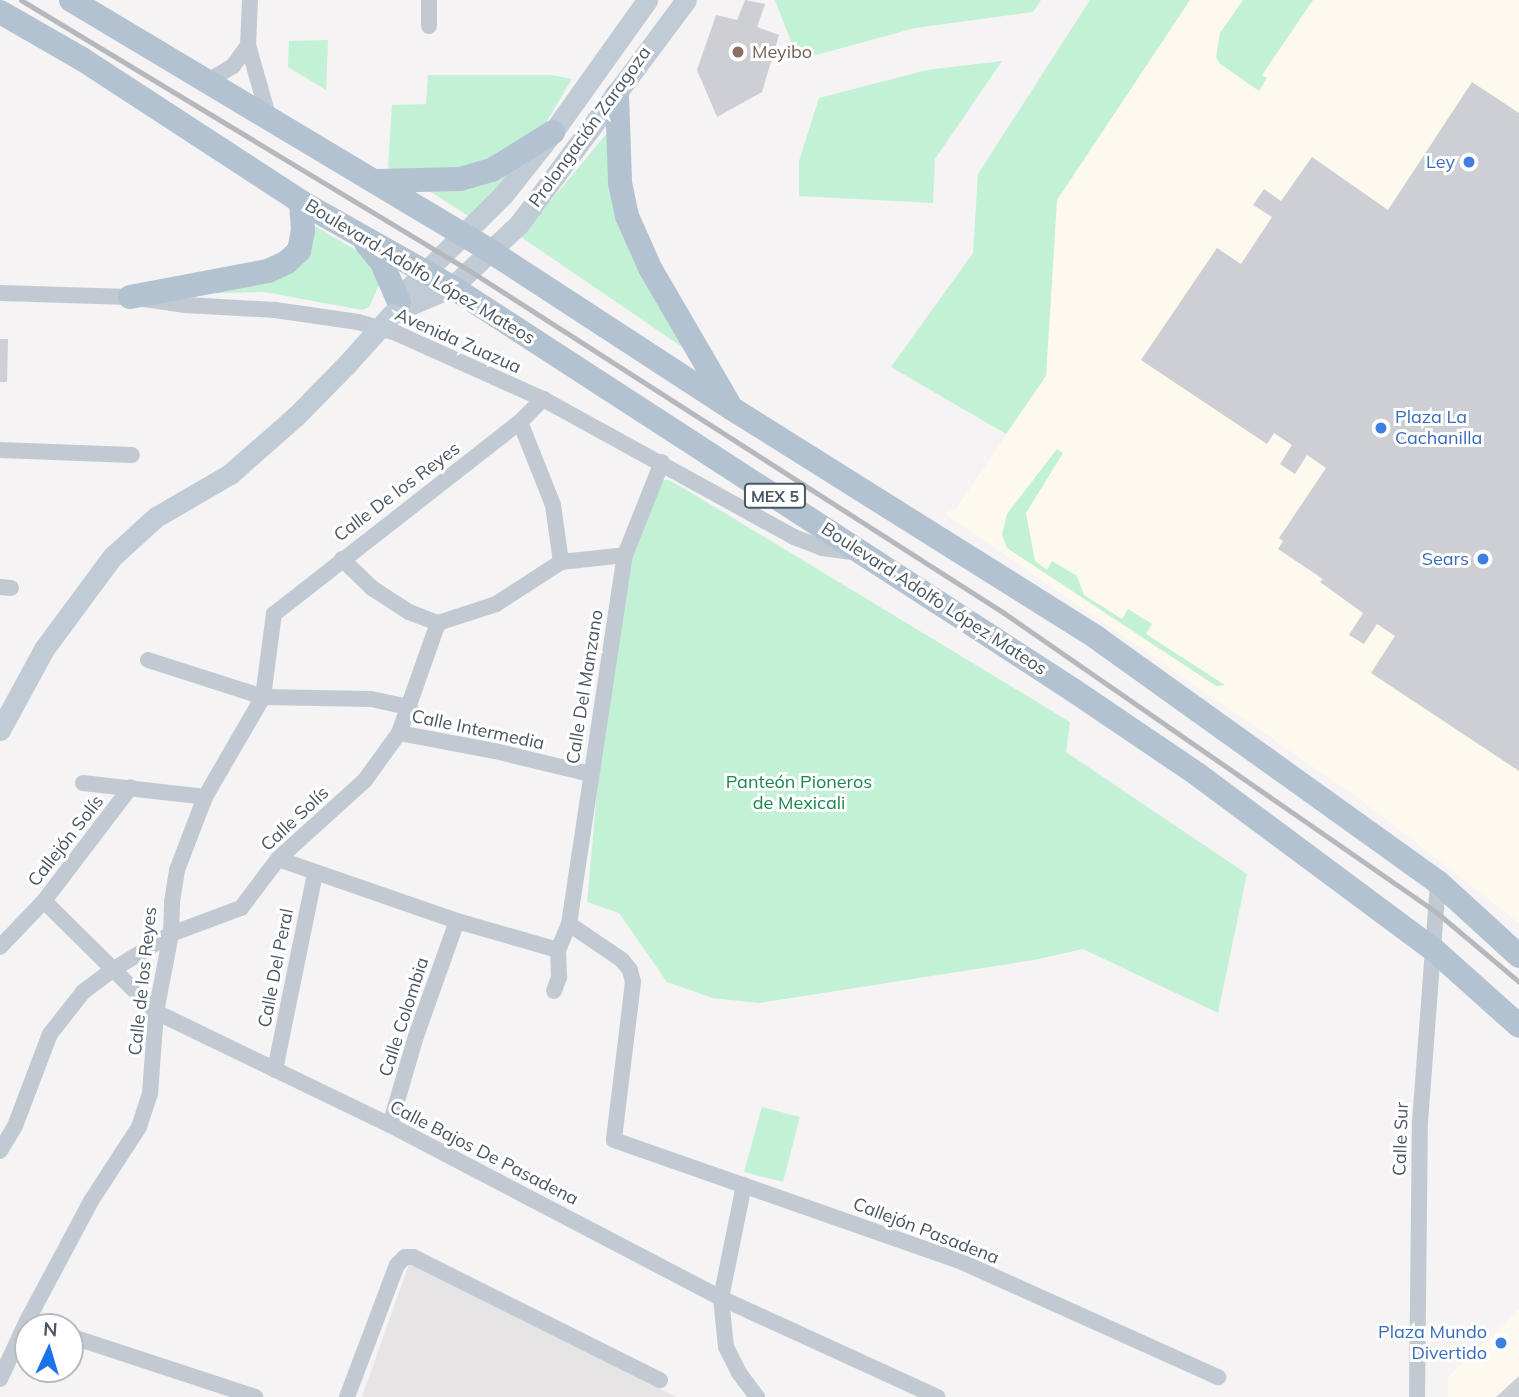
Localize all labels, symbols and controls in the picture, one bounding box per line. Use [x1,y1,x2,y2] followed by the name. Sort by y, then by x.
[752,41,812,63] place label: Meyibo
[524,42,656,212] street label: Prolongación Zaragoza
[730,44,746,60] marker: Meyibo
[1426,151,1455,173] place label: Ley
[1461,154,1477,170] marker: Ley
[301,195,539,349] street label: Boulevard Adolfo López Mateos
[392,304,524,378] street label: Avenida Zuazua
[1395,407,1482,450] place label: Plaza La Cachanilla
[1373,420,1389,436] marker: Plaza La Cachanilla
[330,438,464,546] street label: Calle De los Reyes
[744,484,806,509] road number: MEX 5
[817,518,1051,680] street label: Boulevard Adolfo López Mateos
[1422,548,1469,570] place label: Sears
[1475,551,1491,567] marker: Sears
[562,608,608,766] street label: Calle Del Manzano
[410,705,546,755] street label: Calle Intermedia
[726,772,872,814] park label: Panteón Pioneros de Mexicali
[257,782,333,856] street label: Calle Solís
[24,791,108,891] street label: Callejón Solís
[124,906,162,1056] street label: Calle de los Reyes
[254,907,298,1029] street label: Calle Del Peral
[375,955,433,1079] street label: Calle Colombia
[386,1096,582,1210] street label: Calle Bajos De Pasadena
[1389,1102,1413,1176] street label: Calle Sur
[850,1193,1002,1269] street label: Callejón Pasadena
[14,1313,84,1383] north arrow
[42,1317,58,1342] text: N
[1378,1322,1487,1364] place label: Plaza Mundo Divertido
[1493,1335,1509,1351] marker: Plaza Mundo Divertido

